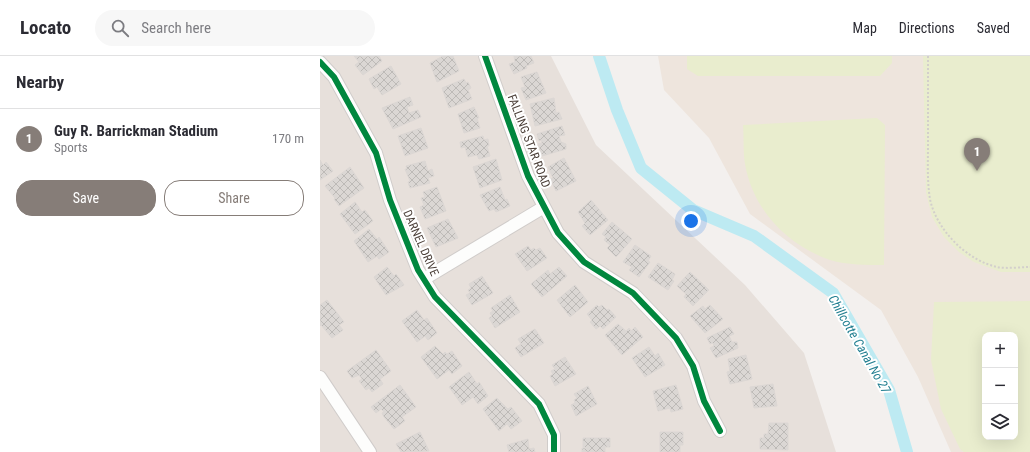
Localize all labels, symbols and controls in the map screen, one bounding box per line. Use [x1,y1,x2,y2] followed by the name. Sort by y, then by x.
[95,10,375,46] search box
[20,16,71,39] text: Locato
[109,17,131,39] icon: search
[141,19,211,37] text: Search here
[853,20,877,36] text: Map
[899,20,955,36] text: Directions
[977,20,1010,36] text: Saved
[16,72,64,92] text: Nearby
[505,92,553,190] street label: FALLING STAR ROAD
[54,122,218,140] text: Guy R. Barrickman Stadium
[26,131,32,146] text: 1
[272,131,304,146] text: 170 m
[964,138,990,171] pin: 1
[54,140,88,155] text: Sports
[16,180,156,216] button: Save
[164,180,304,216] button: Share
[400,208,442,278] street label: DARNEL DRIVE
[681,211,701,231] your location
[825,292,894,397] water label: Chillcotte Canal No 27
[982,332,1018,440] map controls
[982,332,1018,368] button: +
[982,368,1018,404] button: −
[982,404,1018,440] button: layers

